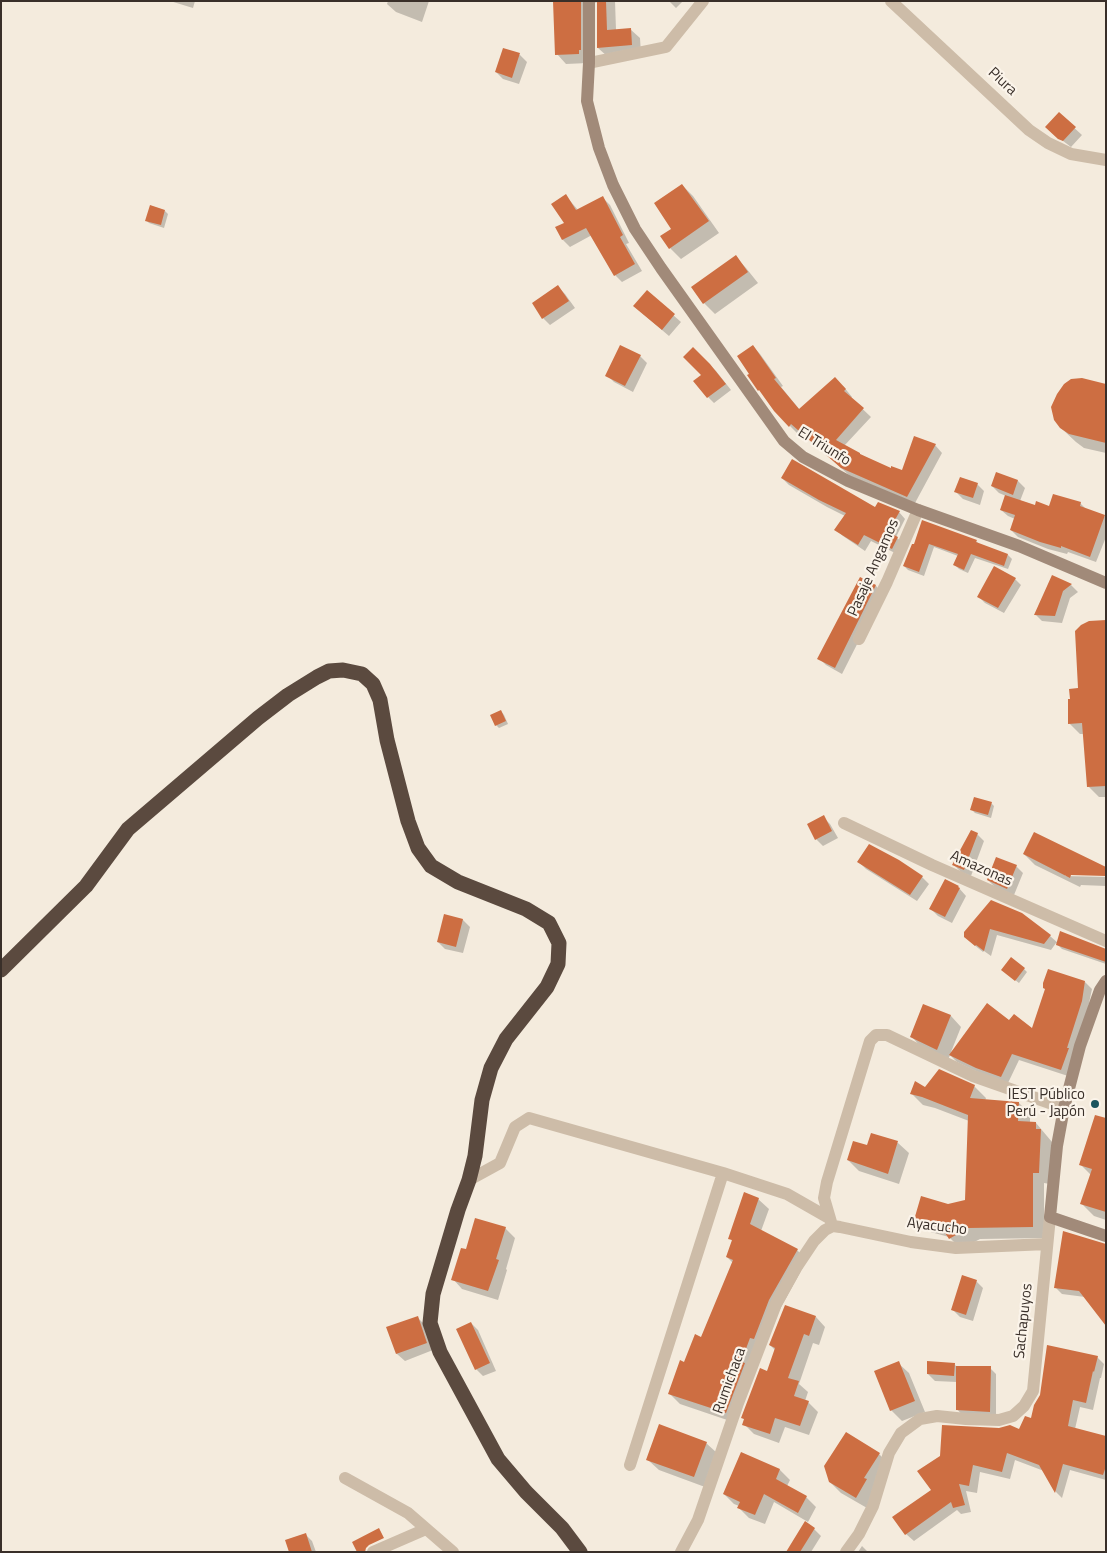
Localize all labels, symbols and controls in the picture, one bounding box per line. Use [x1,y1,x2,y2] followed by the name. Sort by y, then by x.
[984,64,1020,100] street label: Piura
[794,424,854,470] street label: El Triunfo
[844,517,904,619] street label: Pasaje Angamos
[947,847,1015,891] street label: Amazonas
[1007,1086,1085,1121] place label: IEST Público Perú - Japón
[1089,1098,1101,1110] marker: IEST Público Perú - Japón
[906,1214,968,1240] street label: Ayacucho
[1011,1282,1037,1360] street label: Sachapuyos
[710,1345,750,1417] street label: Rumichaca

